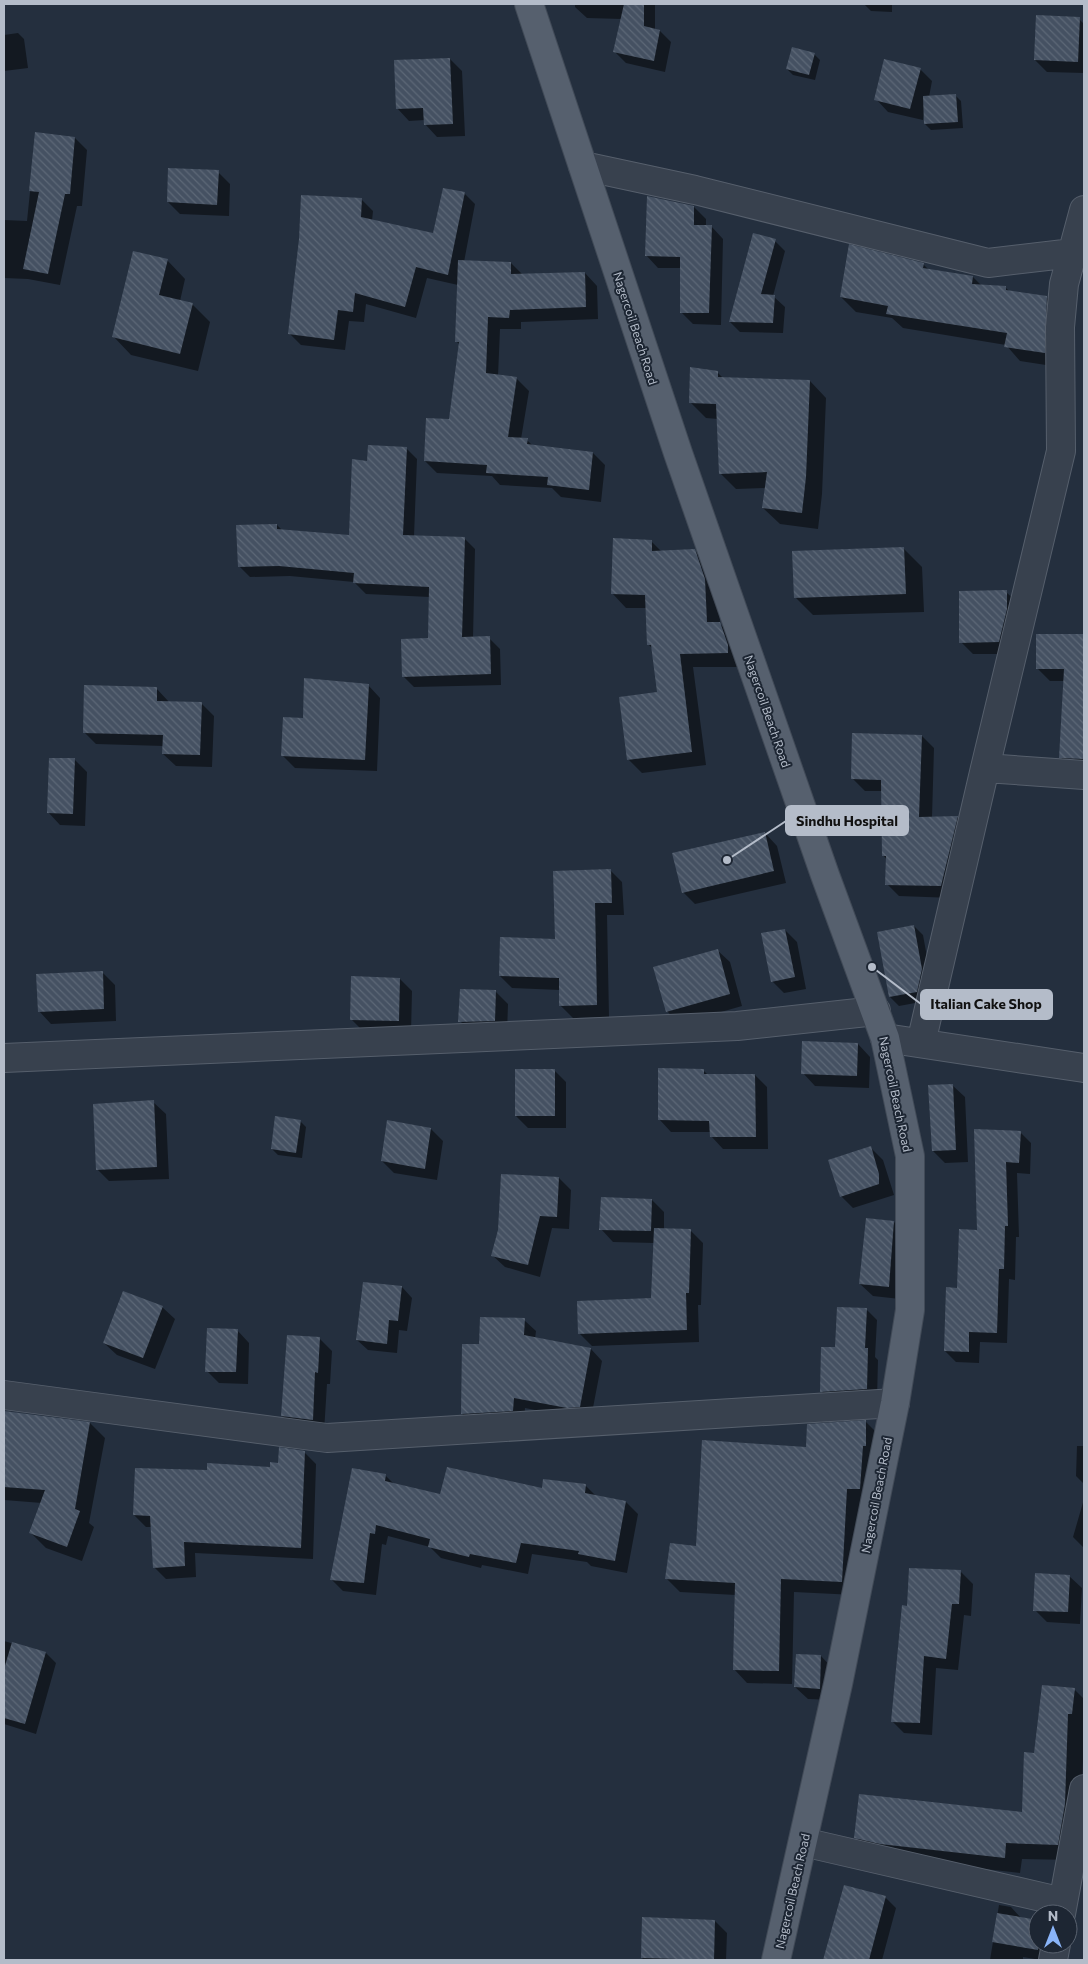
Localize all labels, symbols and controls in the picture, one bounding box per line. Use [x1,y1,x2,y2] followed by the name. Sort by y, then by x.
[611,270,661,386] street label: Nagercoil Beach Road
[742,653,794,769] street label: Nagercoil Beach Road
[786,806,908,835] callout: Sindhu Hospital
[796,812,898,829] text: Sindhu Hospital
[921,990,1052,1019] callout: Italian Cake Shop
[930,995,1042,1012] text: Italian Cake Shop
[877,1035,915,1153] street label: Nagercoil Beach Road
[858,1436,894,1554] street label: Nagercoil Beach Road
[772,1832,812,1950] street label: Nagercoil Beach Road
[1028,1904,1078,1954] north arrow
[1048,1907,1058,1924] text: N

